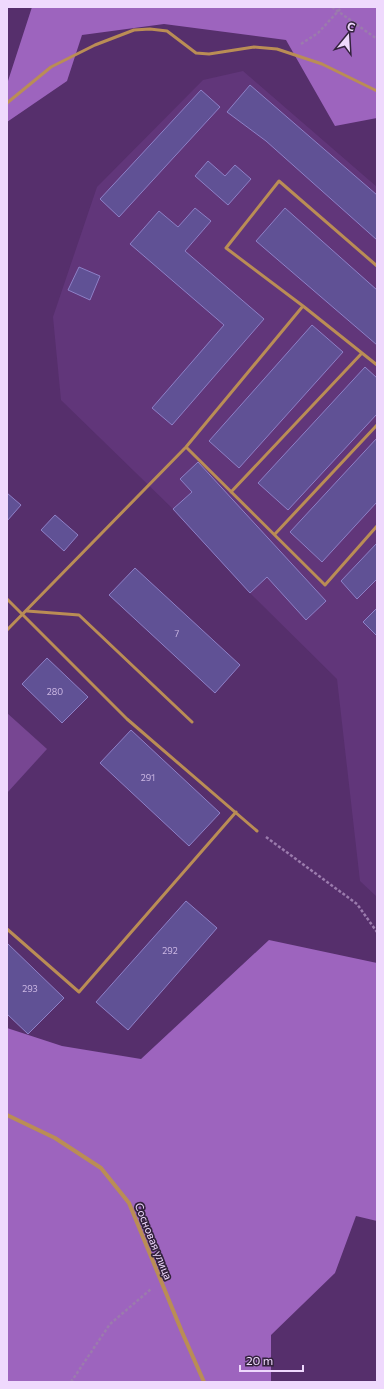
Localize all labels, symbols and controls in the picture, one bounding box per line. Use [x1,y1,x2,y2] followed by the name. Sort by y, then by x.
[328,16,368,56] north arrow
[346,19,357,34] text: С
[175,628,180,639] house number: 7
[47,686,63,697] house number: 280
[141,772,155,783] house number: 291
[162,945,178,956] house number: 292
[22,983,38,994] house number: 293
[133,1201,175,1281] street label: Сосновая улица
[240,1347,303,1373] scale bar
[246,1353,273,1367] text: 20 m

